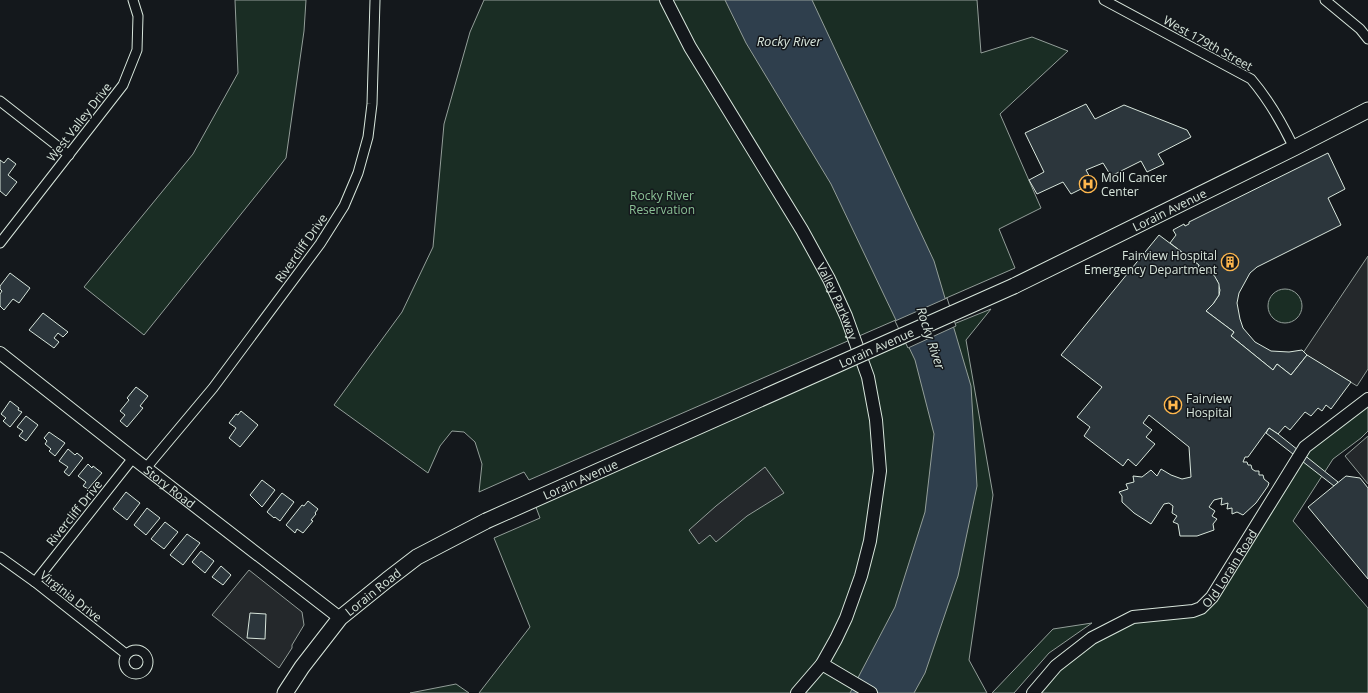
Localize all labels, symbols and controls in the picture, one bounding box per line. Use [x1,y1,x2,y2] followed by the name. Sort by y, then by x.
[1160,11,1256,75] street label: West 179th Street
[757,32,822,50] water label: Rocky River
[43,79,115,165] street label: West Valley Drive
[1101,169,1167,200] place label: Moll Cancer Center
[1078,174,1098,194] hospital icon: Moll Cancer Center
[1129,184,1209,235] street label: Lorain Avenue
[629,187,695,218] park label: Rocky River Reservation
[271,210,331,286] street label: Rivercliff Drive
[1084,247,1217,278] place label: Fairview Hospital Emergency Department
[1220,252,1240,272] building icon: Fairview Hospital Emergency Department
[813,259,863,343] street label: Valley Parkway
[912,304,950,372] water label: Rocky River
[836,323,917,371] street label: Lorain Avenue
[1186,390,1233,421] place label: Fairview Hospital
[1163,395,1183,415] hospital icon: Fairview Hospital
[540,455,621,503] street label: Lorain Avenue
[141,461,199,512] street label: Story Road
[42,476,106,550] street label: Rivercliff Drive
[1198,526,1261,611] street label: Old Lorain Road
[341,564,404,619] street label: Lorain Road
[37,566,106,626] street label: Virginia Drive

